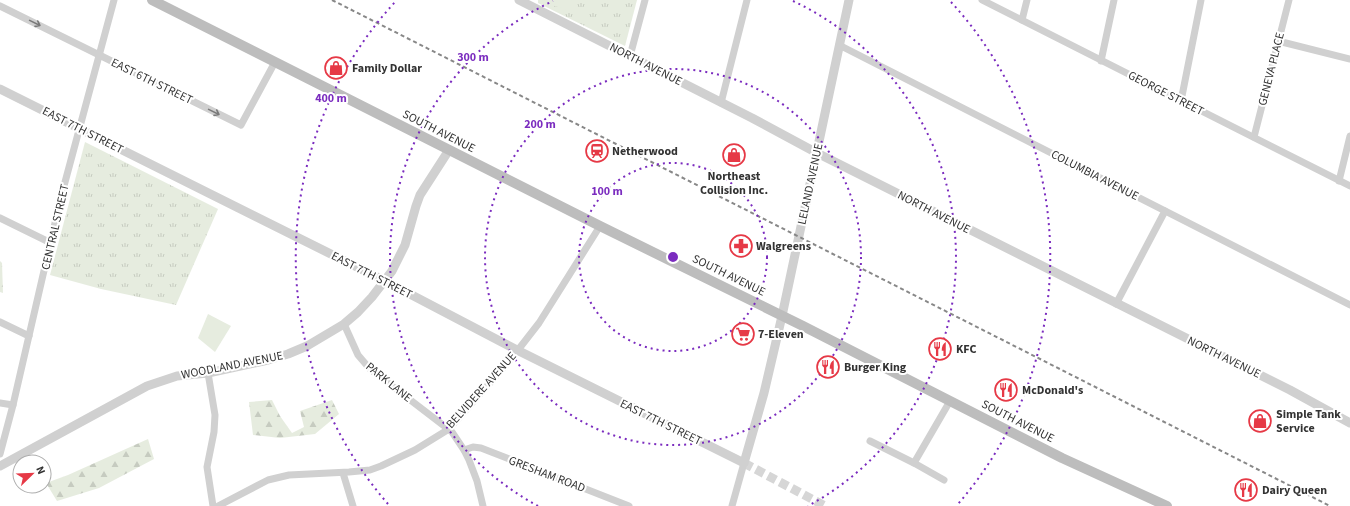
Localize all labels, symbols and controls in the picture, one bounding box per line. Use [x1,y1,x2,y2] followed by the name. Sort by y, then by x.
[29,20,41,27] one-way arrow
[1254,31,1289,108] street label: GENEVA PLACE
[606,39,685,90] street label: NORTH AVENUE
[457,49,489,66] text: 300 m
[108,54,196,109] street label: EAST 6TH STREET
[323,55,349,81] shop icon: Family Dollar
[352,60,422,77] place label: Family Dollar
[1125,67,1207,120] street label: GEORGE STREET
[315,90,347,107] text: 400 m
[39,103,127,158] street label: EAST 7TH STREET
[400,106,478,157] street label: SOUTH AVENUE
[208,109,220,116] one-way arrow
[524,116,556,133] text: 200 m
[584,138,610,164] station icon: Netherwood
[721,142,747,168] shop icon: Northeast Collision Inc.
[794,142,827,226] street label: LELAND AVENUE
[612,143,678,160] place label: Netherwood
[1048,146,1142,205] street label: COLUMBIA AVENUE
[700,168,768,199] place label: Northeast Collision Inc.
[37,182,74,272] street label: CENTRAL STREET
[591,183,623,200] text: 100 m
[894,187,973,238] street label: NORTH AVENUE
[728,233,754,259] pharmacy icon: Walgreens
[756,238,811,255] place label: Walgreens
[328,248,416,303] street label: EAST 7TH STREET
[666,250,680,264] centre of rings
[689,250,768,301] street label: SOUTH AVENUE
[730,321,756,347] supermarket icon: 7-Eleven
[758,326,804,343] place label: 7-Eleven
[1184,332,1263,383] street label: NORTH AVENUE
[927,336,953,362] restaurant icon: KFC
[956,341,977,358] place label: KFC
[180,347,284,384] street label: WOODLAND AVENUE
[442,348,520,432] street label: BELVIDERE AVENUE
[815,354,841,380] restaurant icon: Burger King
[362,358,416,406] street label: PARK LANE
[844,359,907,376] place label: Burger King
[993,377,1019,403] restaurant icon: McDonald's
[1022,382,1083,399] place label: McDonald's
[617,395,705,450] street label: EAST 7TH STREET
[979,396,1057,447] street label: SOUTH AVENUE
[1276,406,1341,437] place label: Simple Tank Service
[1247,408,1273,434] shop icon: Simple Tank Service
[506,452,588,497] street label: GRESHAM ROAD
[12,454,52,494] north arrow
[32,464,49,477] text: N
[1233,477,1259,503] restaurant icon: Dairy Queen
[1262,482,1327,499] place label: Dairy Queen

